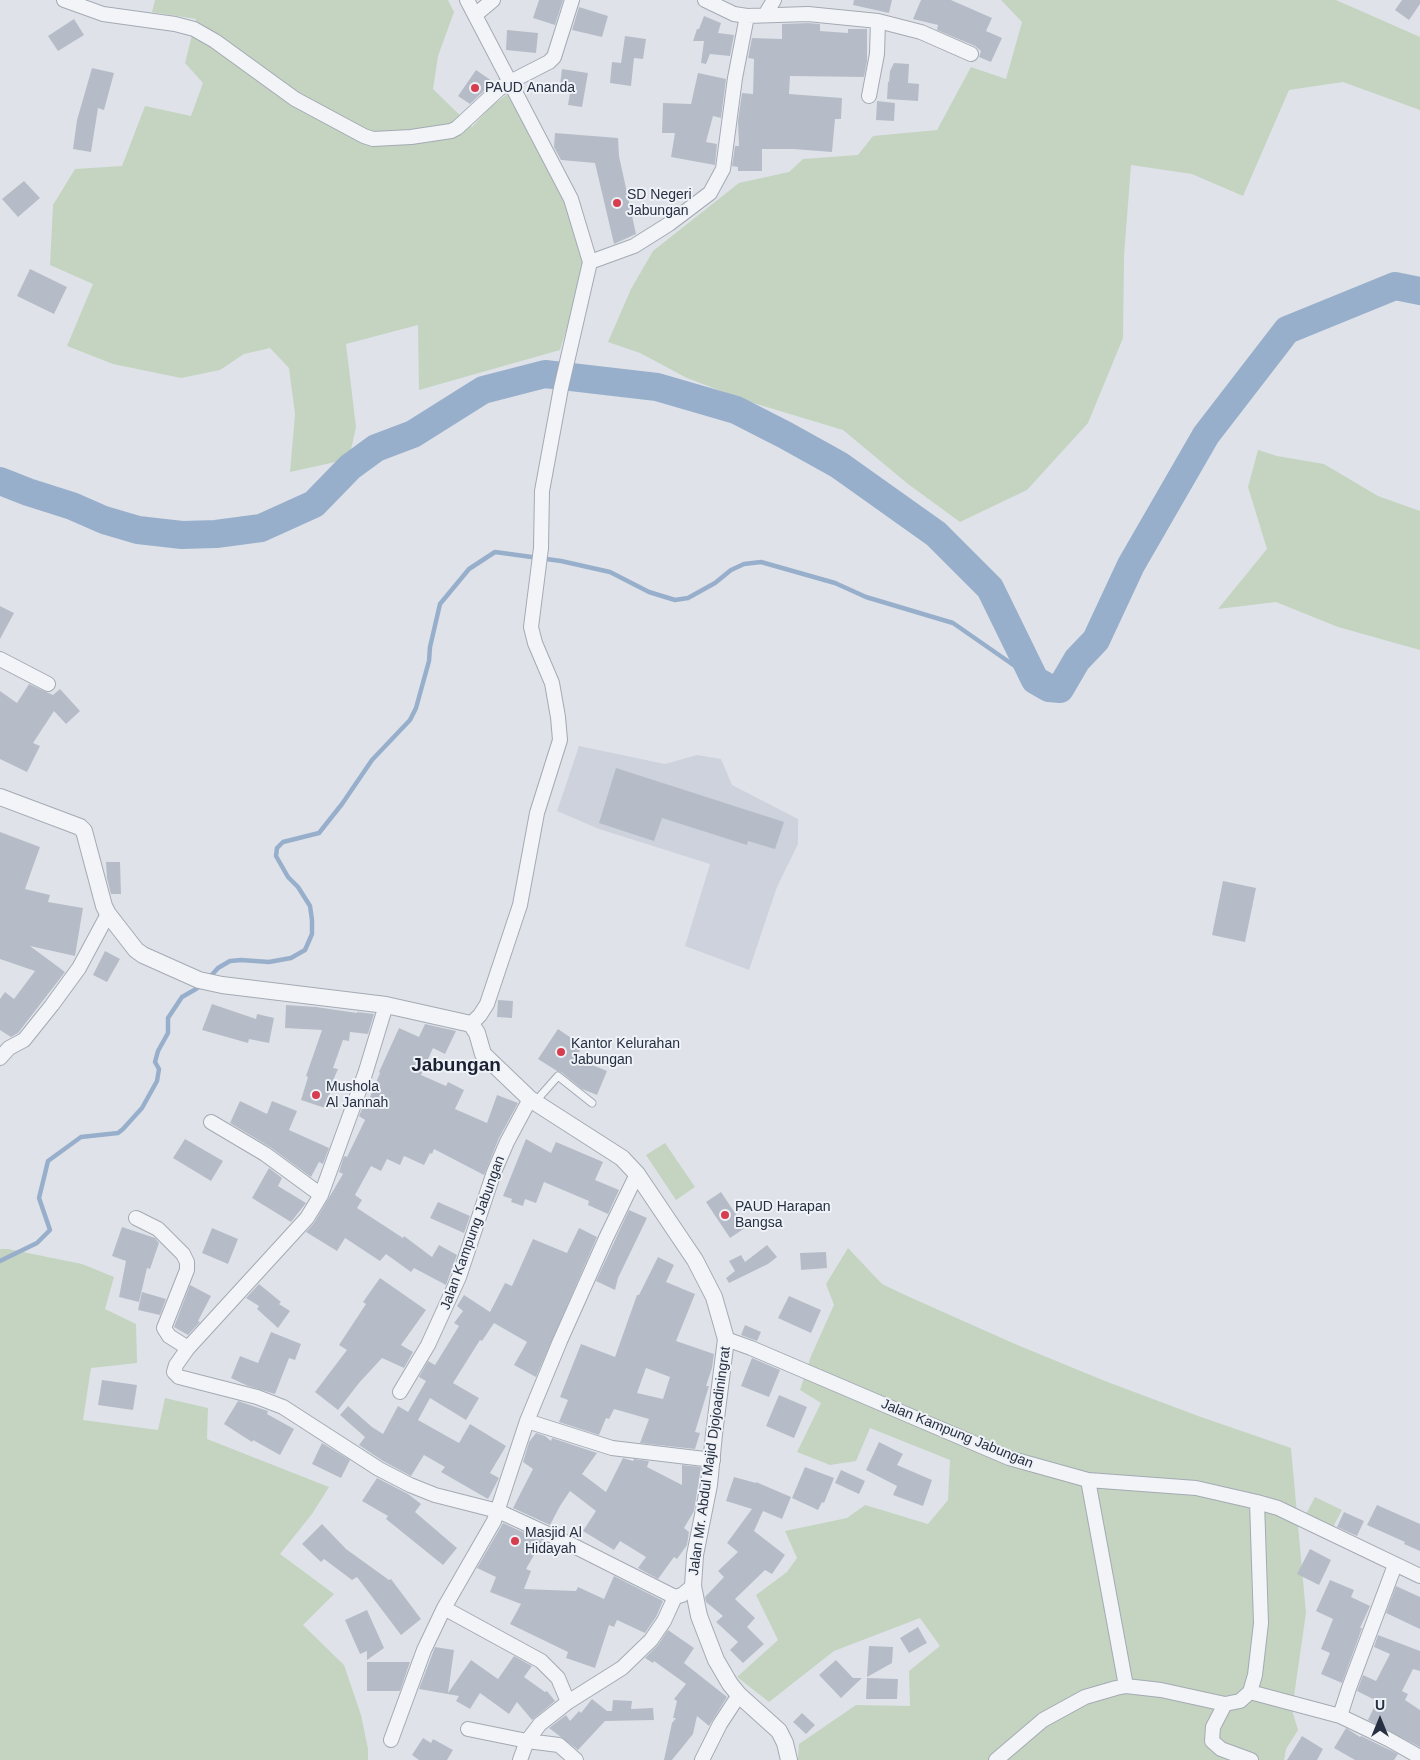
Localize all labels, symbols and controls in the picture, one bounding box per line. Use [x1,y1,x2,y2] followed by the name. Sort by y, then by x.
[485,80,575,96] place label: PAUD Ananda
[469,82,481,94] marker: PAUD Ananda
[627,187,692,220] place label: SD Negeri Jabungan
[611,197,623,209] marker: SD Negeri Jabungan
[571,1036,680,1068] place label: Kantor Kelurahan Jabungan
[555,1046,567,1058] marker: Kantor Kelurahan Jabungan
[411,1055,501,1077] district label: Jabungan
[326,1079,388,1112] place label: Mushola Al Jannah
[310,1089,322,1101] marker: Mushola Al Jannah
[437,1154,509,1312] street label: Jalan Kampung Jabungan
[735,1199,830,1232] place label: PAUD Harapan Bangsa
[719,1209,731,1221] marker: PAUD Harapan Bangsa
[686,1345,734,1577] street label: Jalan Mr. Abdul Majid Djojoadiningrat
[878,1396,1036,1472] street label: Jalan Kampung Jabungan
[525,1525,582,1558] place label: Masjid Al Hidayah
[509,1535,521,1547] marker: Masjid Al Hidayah
[1355,1695,1405,1745] north arrow
[1375,1697,1385,1713] text: U

